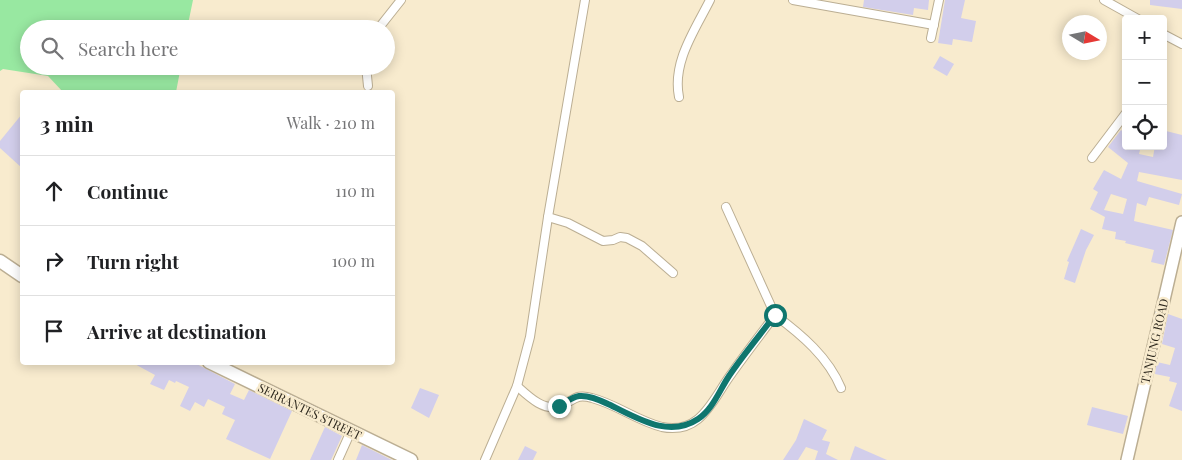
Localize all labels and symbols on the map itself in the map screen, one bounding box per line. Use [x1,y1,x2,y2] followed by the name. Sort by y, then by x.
[1062,15,1107,60] north arrow
[1136,296,1172,385] street label: TANJUNG ROAD
[764,304,787,327] route start
[256,379,365,443] street label: SERRANTES STREET
[548,395,571,418] route end

